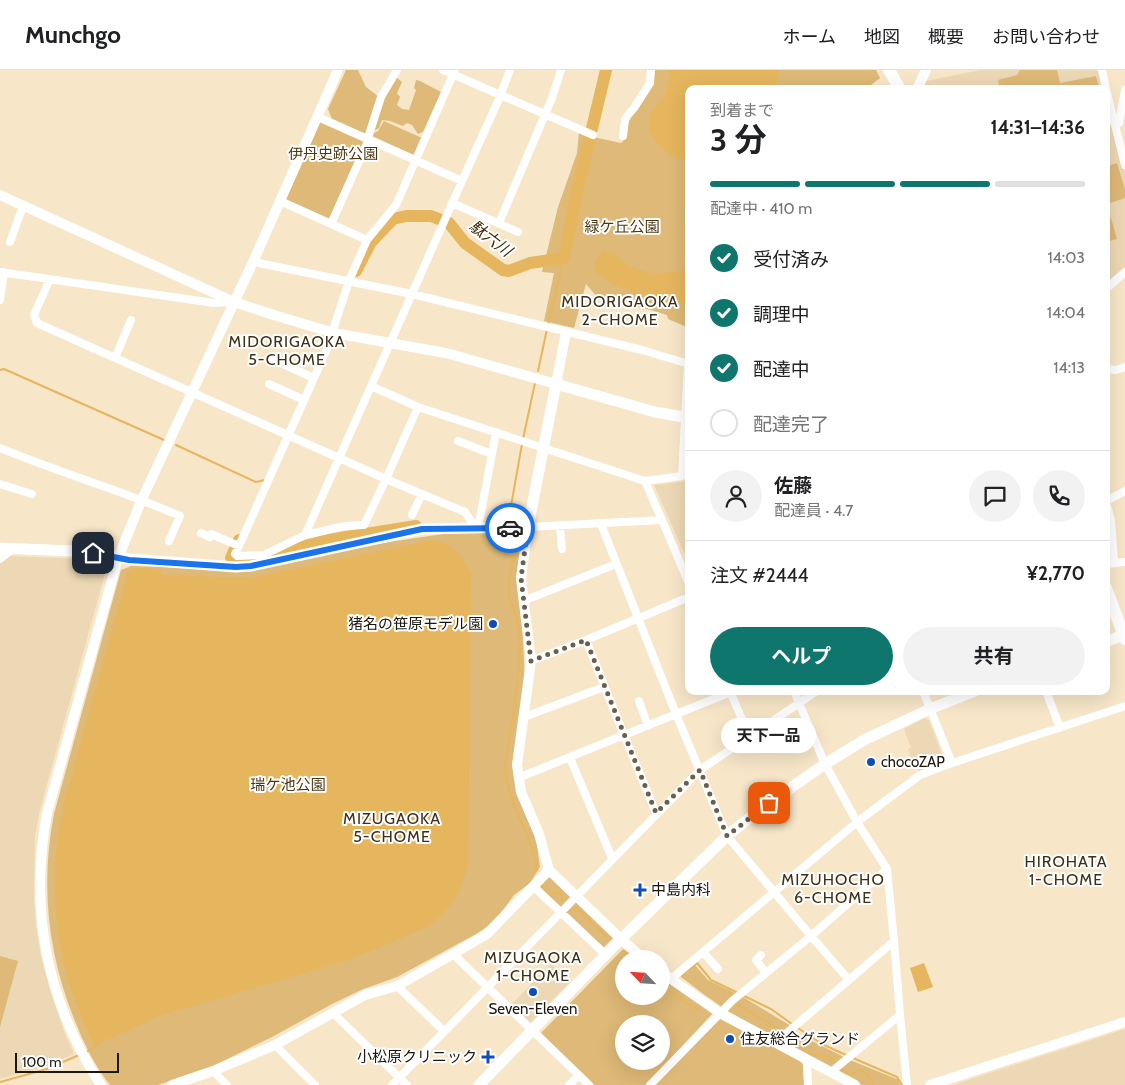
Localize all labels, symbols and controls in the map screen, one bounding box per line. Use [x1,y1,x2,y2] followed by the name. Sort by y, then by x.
[25,20,121,49] text: Munchgo
[783,26,836,48] text: ホーム
[864,26,900,48] text: 地図
[928,26,964,48] text: 概要
[992,26,1100,48] text: お問い合わせ
[710,101,774,120] text: 到着まで
[991,116,1085,139] text: 14:31–14:36
[710,120,766,159] text: 3 分
[288,145,378,163] park label: 伊丹史跡公園
[710,199,812,218] text: 配達中 · 410 m
[466,216,517,262] water label: 駄六川
[584,218,660,236] park label: 緑ケ丘公園
[710,244,738,272] icon: check
[753,248,829,271] text: 受付済み
[1047,248,1085,267] text: 14:03
[561,292,679,329] district label: MIDORIGAOKA 2-CHOME
[710,299,738,327] icon: check
[753,303,810,326] text: 調理中
[1047,303,1085,322] text: 14:04
[228,332,346,369] district label: MIDORIGAOKA 5-CHOME
[710,354,738,382] icon: check
[753,358,810,381] text: 配達中
[1053,358,1085,377] text: 14:13
[753,413,829,436] text: 配達完了
[710,470,762,522] button: person
[969,470,1021,522] button: chat
[1033,470,1085,522] button: phone
[774,474,812,497] text: 佐藤
[774,501,853,520] text: 配達員 · 4.7
[485,503,535,553] courier
[496,514,524,542] icon: car
[72,532,114,574] pin
[79,539,107,567] icon: home
[1026,562,1085,585] text: ¥2,770
[710,564,809,587] text: 注文 #2444
[348,615,483,633] place label: 猪名の笹原モデル園
[487,618,499,630] marker: 猪名の笹原モデル園
[710,627,893,685] button: ヘルプ
[903,627,1085,685] button: 共有
[722,718,816,753] callout: 天下一品
[736,726,801,745] text: 天下一品
[881,753,945,771] place label: chocoZAP
[865,756,877,768] marker: chocoZAP
[250,776,326,794] park label: 瑞ケ池公園
[748,782,790,824] pin
[755,789,783,817] icon: bag
[343,809,441,846] district label: MIZUGAOKA 5-CHOME
[1024,852,1108,889] district label: HIROHATA 1-CHOME
[781,870,885,907] district label: MIZUHOCHO 6-CHOME
[651,881,711,899] place label: 中島内科
[633,883,647,897] marker: 中島内科
[484,948,582,985] district label: MIZUGAOKA 1-CHOME
[615,950,670,1005] north arrow
[615,950,670,1070] map controls
[527,986,539,998] marker: Seven-Eleven
[489,1000,577,1018] place label: Seven-Eleven
[615,1015,670,1070] button: layers
[740,1030,860,1048] place label: 住友総合グランド
[724,1033,736,1045] marker: 住友総合グランド
[357,1048,477,1066] place label: 小松原クリニック
[15,1050,119,1073] scale bar
[481,1050,495,1064] marker: 小松原クリニック
[22,1053,62,1071] text: 100 m

